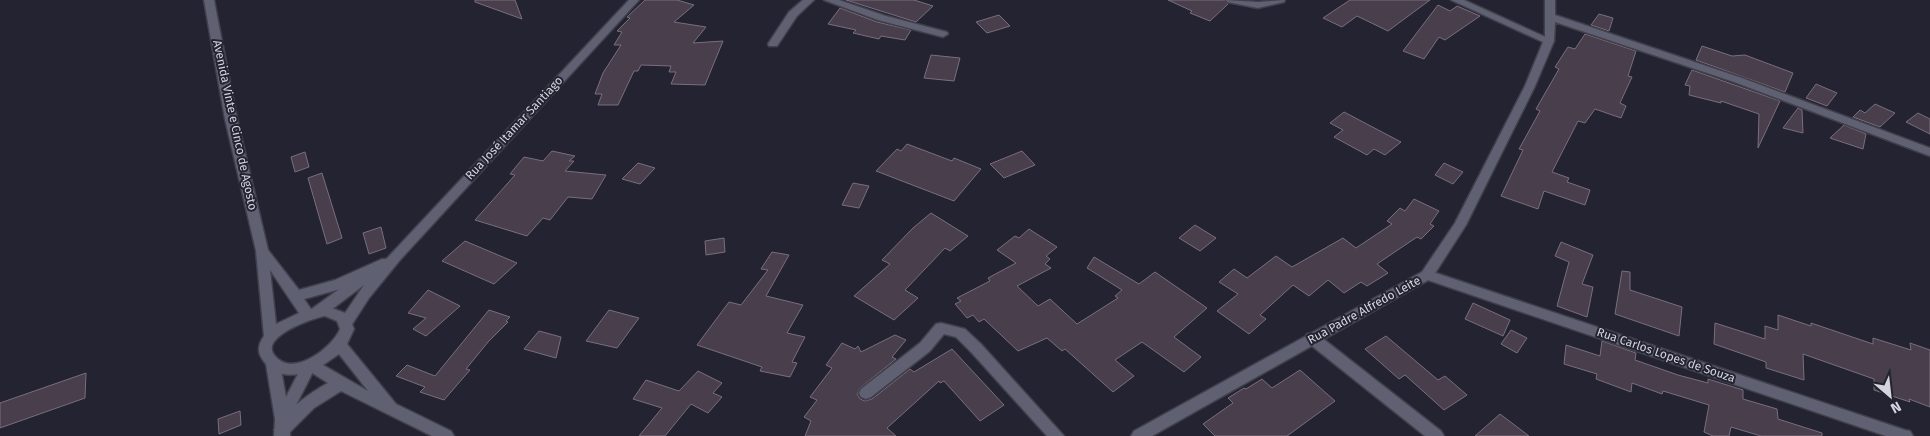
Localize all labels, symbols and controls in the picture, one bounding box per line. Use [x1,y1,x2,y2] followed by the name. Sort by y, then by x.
[210,39,260,211] street label: Avenida Vinte e Cinco de Agosto
[462,73,566,183] street label: Rua José Itamar Santiago
[1305,273,1423,347] street label: Rua Padre Alfredo Leite
[1595,325,1737,385] street label: Rua Carlos Lopes de Souza
[1865,371,1915,421] north arrow
[1888,397,1904,417] text: N

